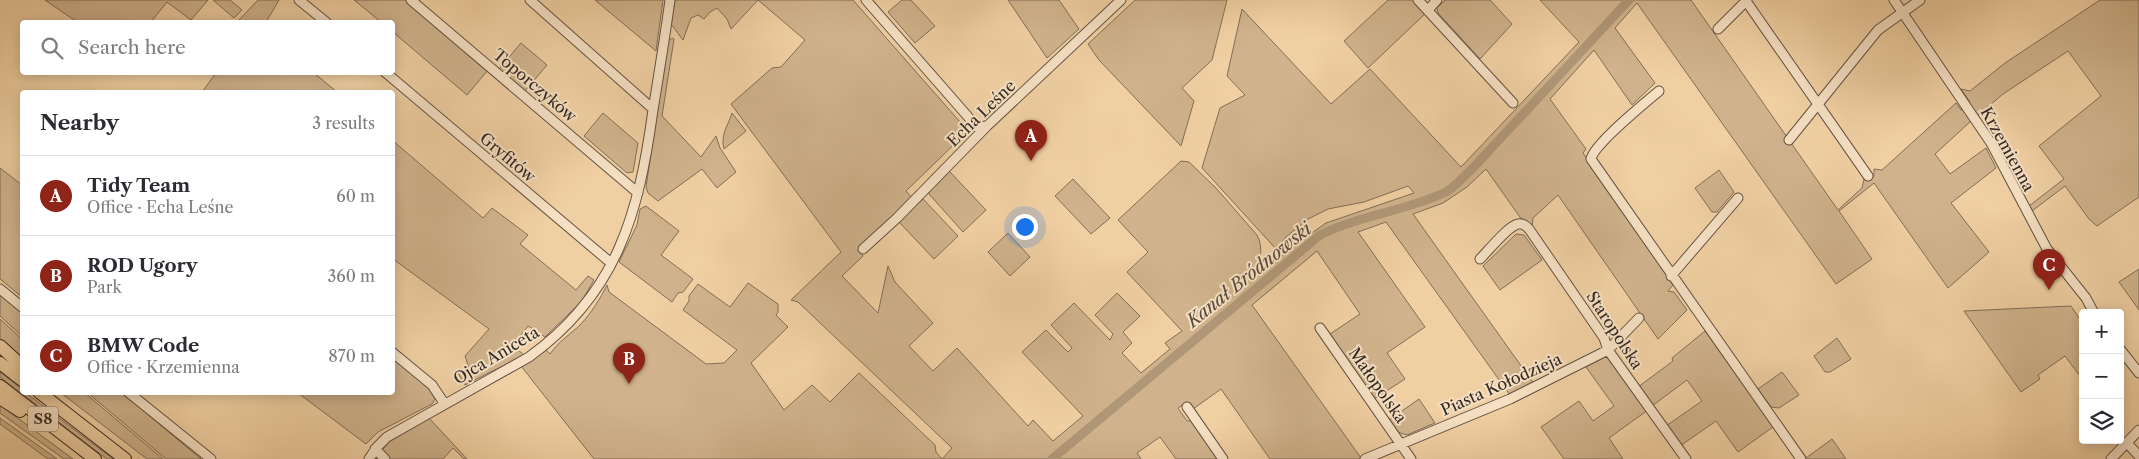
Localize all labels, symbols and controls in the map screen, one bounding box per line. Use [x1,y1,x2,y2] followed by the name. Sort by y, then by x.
[20,20,395,75] search box
[38,34,66,62] icon: search
[78,36,186,59] text: Search here
[489,44,581,126] street label: Toporczyków
[943,75,1019,151] street label: Echa Leśne
[1977,103,2040,195] street label: Krzemienna
[40,110,119,135] text: Nearby
[312,113,375,133] text: 3 results
[1015,120,1047,161] pin: A
[476,128,541,187] street label: Gryfitów
[87,174,190,197] text: Tidy Team
[50,186,62,206] text: A
[336,186,375,206] text: 60 m
[87,197,233,217] text: Office · Echa Leśne
[1012,214,1038,240] your location
[1181,217,1317,333] water label: Kanał Bródnowski
[2033,249,2065,290] pin: C
[87,254,198,277] text: ROD Ugory
[50,266,62,286] text: B
[328,266,375,286] text: 360 m
[87,277,122,297] text: Park
[1582,287,1648,373] street label: Staropolska
[2079,309,2124,444] map controls
[2079,309,2124,354] button: +
[450,321,543,388] street label: Ojca Aniceta
[87,334,199,357] text: BMW Code
[613,343,645,384] pin: B
[1345,343,1412,427] street label: Małopolska
[50,346,62,366] text: C
[328,346,375,366] text: 870 m
[1438,348,1565,420] street label: Piasta Kołodzieja
[2079,354,2124,399] button: −
[87,357,240,377] text: Office · Krzemienna
[2079,399,2124,444] button: layers
[28,406,58,432] road number: S8

